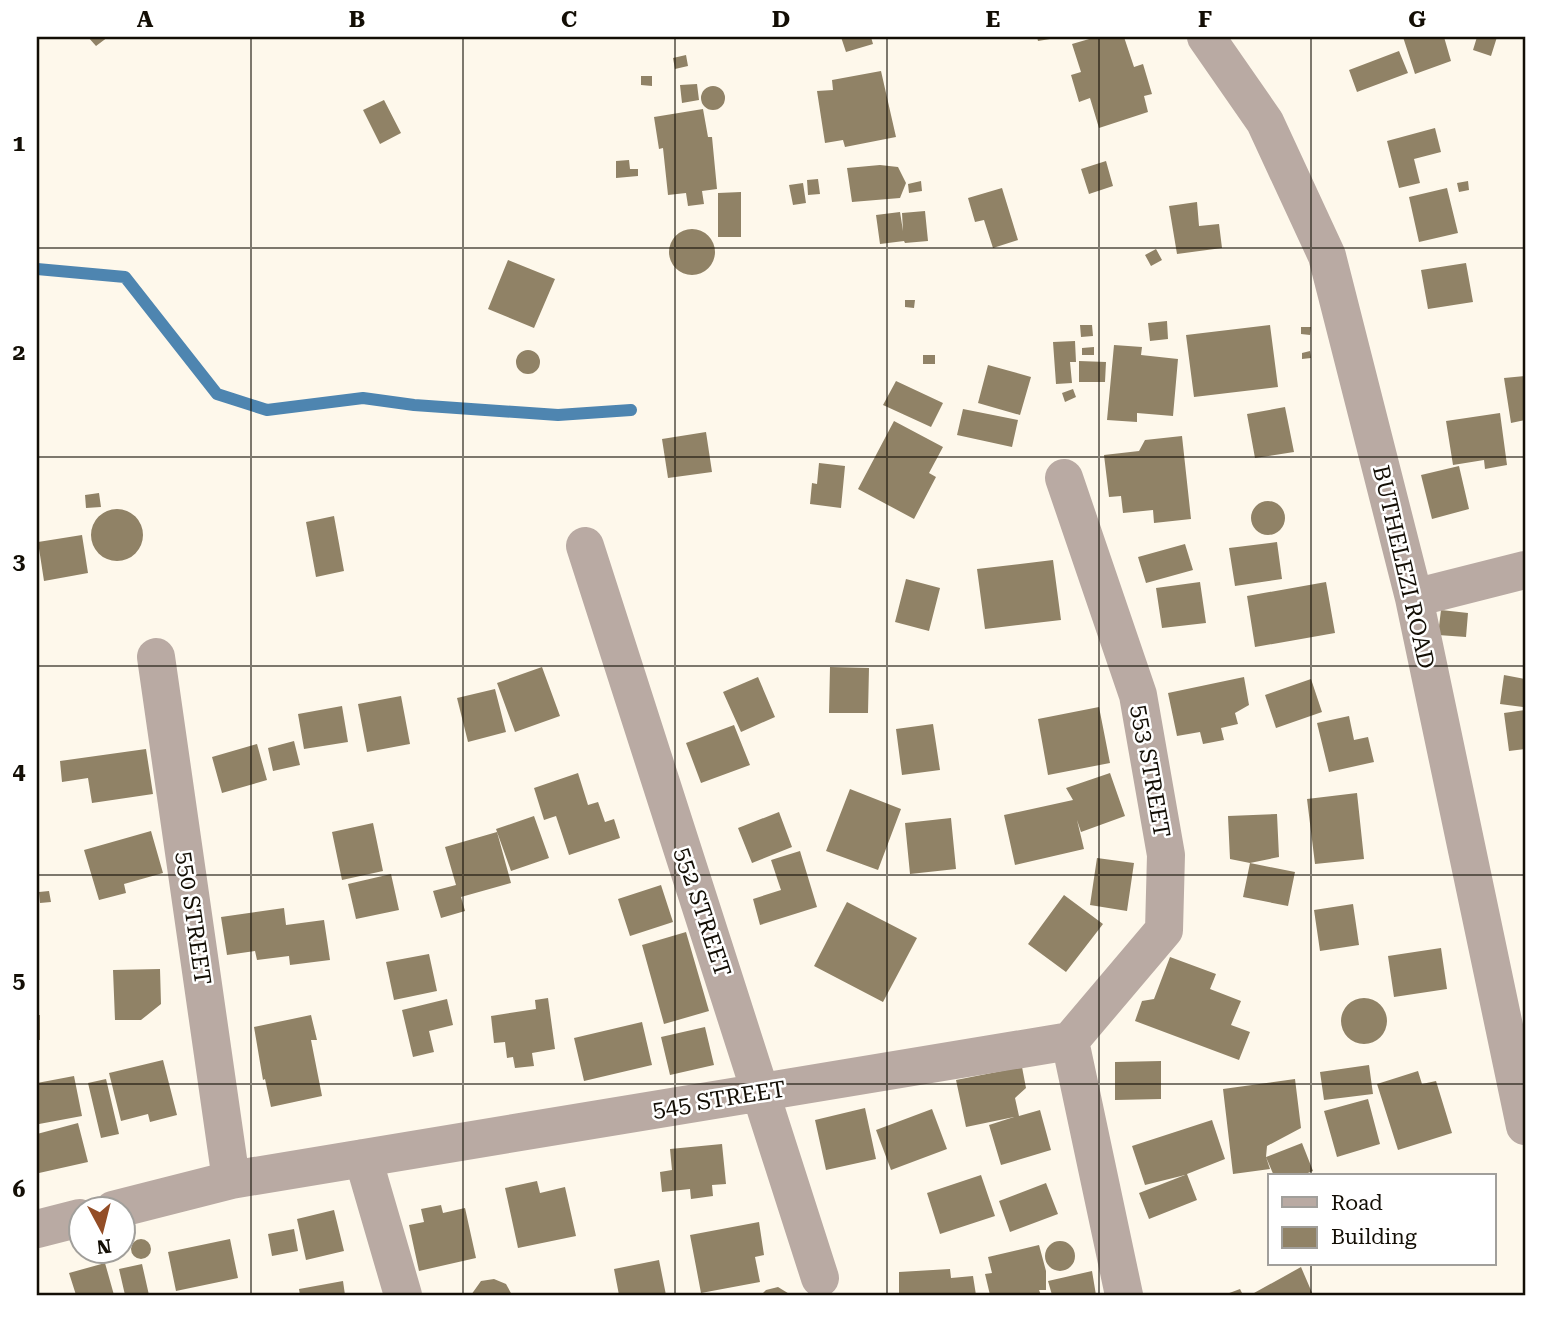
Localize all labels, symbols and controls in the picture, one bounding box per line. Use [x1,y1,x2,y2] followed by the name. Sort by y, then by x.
[137,6,154,33] text: A
[349,6,365,33] text: B
[561,6,577,33] text: C
[772,6,790,33] text: D
[986,6,1000,33] text: E
[1198,6,1212,33] text: F
[1408,6,1426,33] text: G
[13,130,26,157] text: 1
[13,339,25,366] text: 2
[1367,463,1440,672] street label: BUTHELEZI ROAD
[13,548,26,575] text: 3
[1126,703,1175,840] street label: 553 STREET
[13,758,26,785] text: 4
[669,844,736,980] street label: 552 STREET
[171,850,216,987] street label: 550 STREET
[13,967,26,994] text: 5
[651,1076,788,1123] street label: 545 STREET
[1268,1174,1496,1266] legend
[13,1176,26,1203] text: 6
[1331,1191,1383,1215] text: Road
[66,1196,136,1266] north arrow
[1331,1225,1417,1249] text: Building
[95,1234,113,1259] text: N

